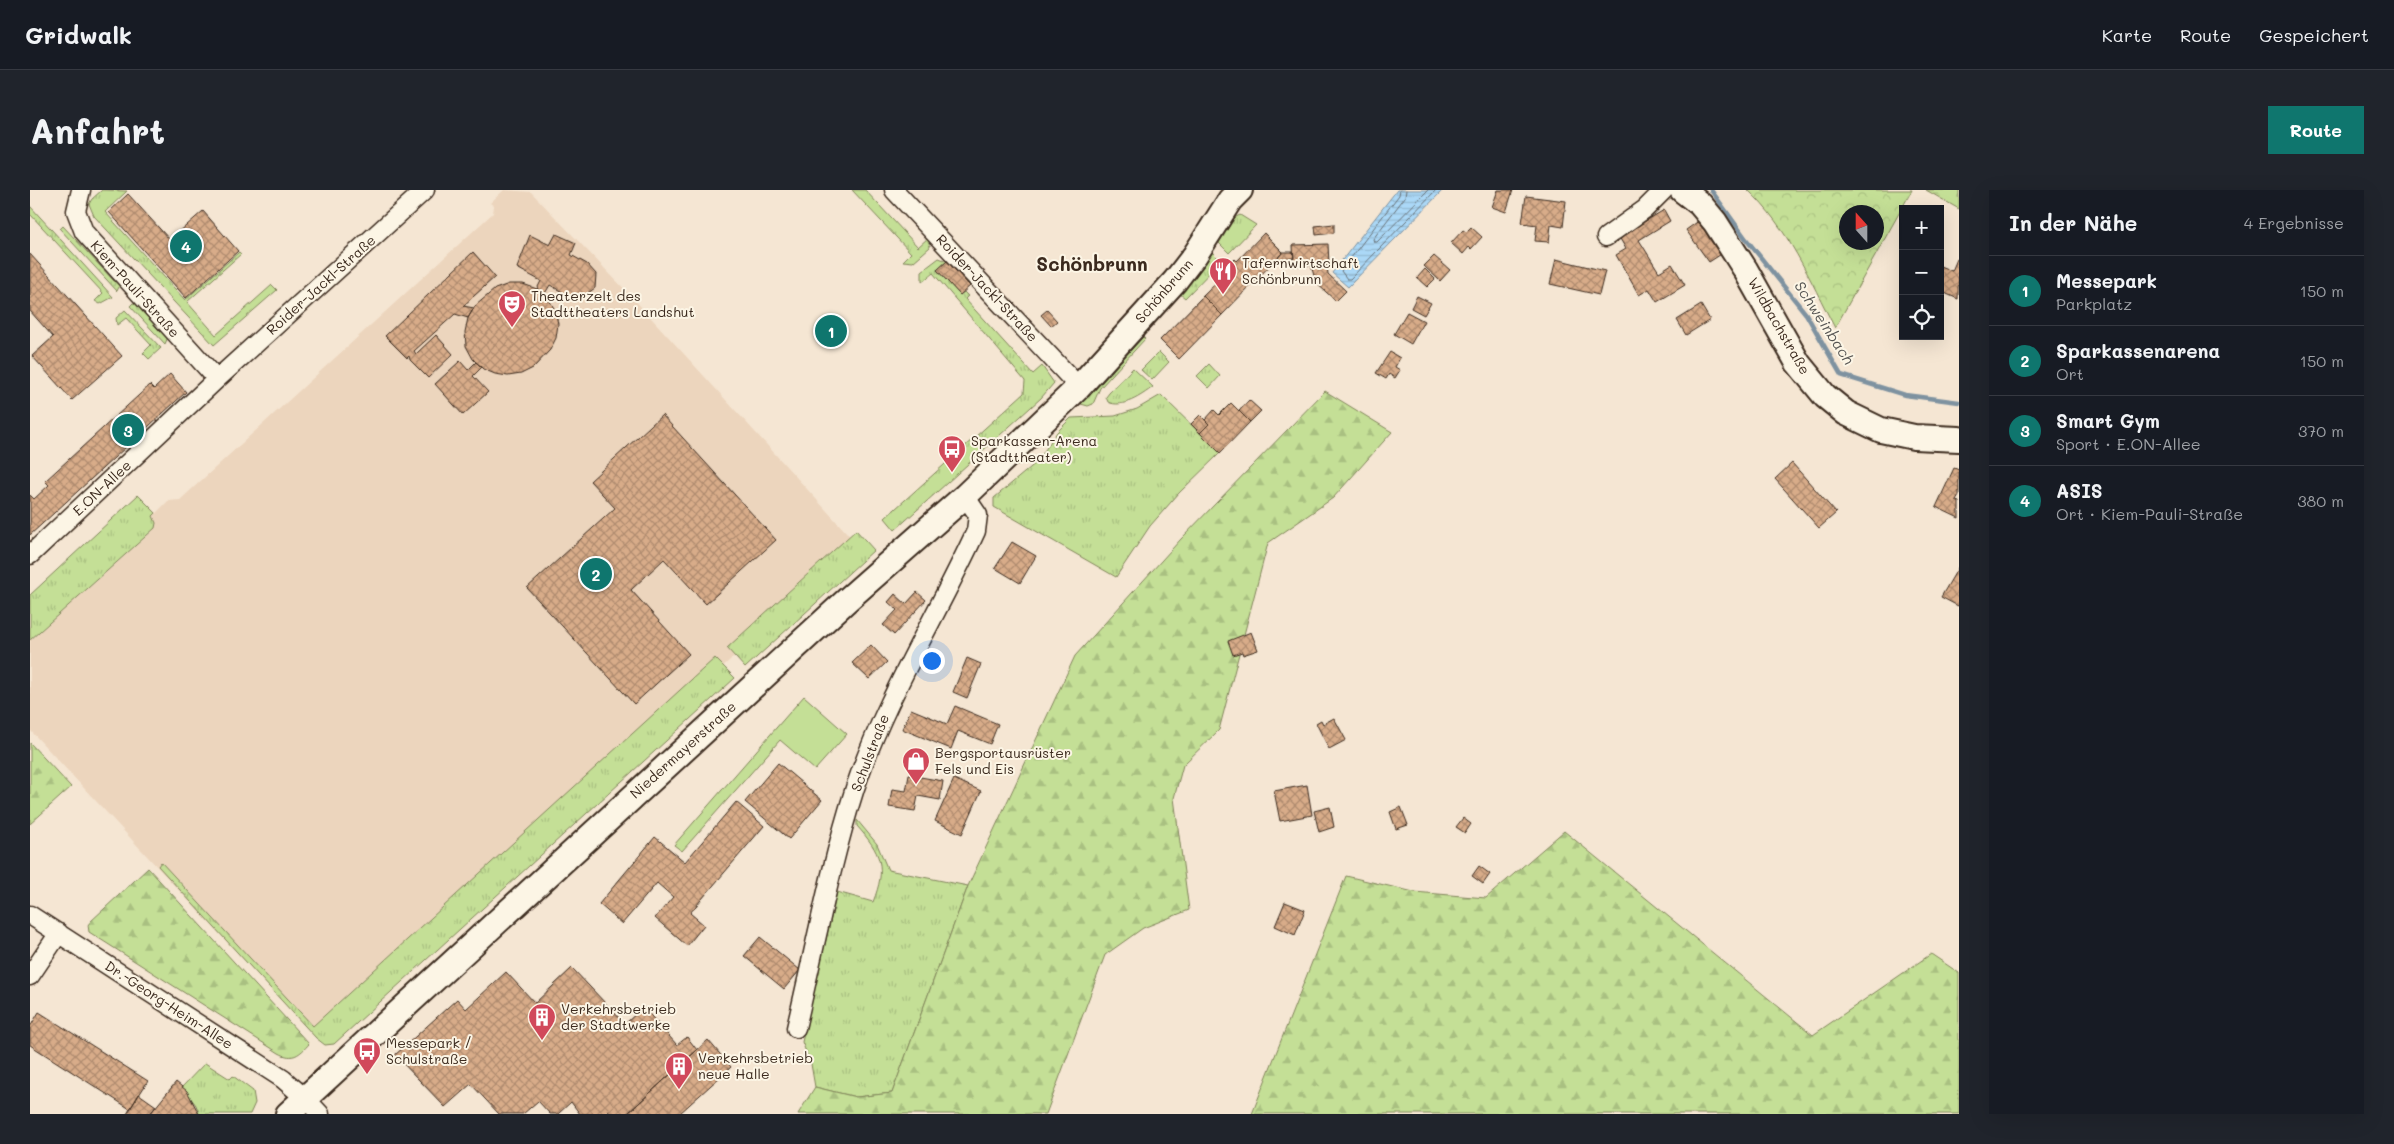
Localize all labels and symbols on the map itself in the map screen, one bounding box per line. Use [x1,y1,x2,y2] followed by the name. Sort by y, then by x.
[1839,205,1884,250] north arrow
[170,227,202,265] pin: 4
[262,230,379,339] street label: Roider-Jackl-Straße
[932,230,1042,346] street label: Roider-Jackl-Straße
[87,236,184,341] street label: Kiem-Pauli-Straße
[1036,251,1148,276] district label: Schönbrunn
[1242,253,1359,288] place label: Tafernwirtschaft Schönbrunn
[1130,255,1197,327] street label: Schönbrunn
[1208,256,1238,295] restaurant icon: Tafernwirtschaft Schönbrunn
[1744,274,1815,378] street label: Wildbachstraße
[1790,277,1859,368] water label: Schweinbach
[531,286,695,321] place label: Theaterzelt des Stadttheaters Landshut
[497,289,527,328] theatre icon: Theaterzelt des Stadttheaters Landshut
[815,312,847,350] pin: 1
[112,411,144,449] pin: 3
[971,431,1097,466] place label: Sparkassen-Arena (Stadttheater)
[937,434,967,473] bus stop icon: Sparkassen-Arena (Stadttheater)
[68,456,135,520] street label: E.ON-Allee
[580,555,612,593] pin: 2
[919,648,945,674] your location
[625,697,740,803] street label: Niedermayerstraße
[846,711,893,794] street label: Schulstraße
[935,743,1071,778] place label: Bergsportausrüster Fels und Eis
[901,746,931,785] shop icon: Bergsportausrüster Fels und Eis
[102,956,237,1053] street label: Dr.-Georg-Heim-Allee
[561,999,676,1034] place label: Verkehrsbetrieb der Stadtwerke
[527,1002,557,1041] building icon: Verkehrsbetrieb der Stadtwerke
[386,1033,472,1068] place label: Messepark / Schulstraße
[352,1036,382,1075] bus stop icon: Messepark / Schulstraße
[698,1048,813,1083] place label: Verkehrsbetrieb neue Halle
[664,1051,694,1090] building icon: Verkehrsbetrieb neue Halle

